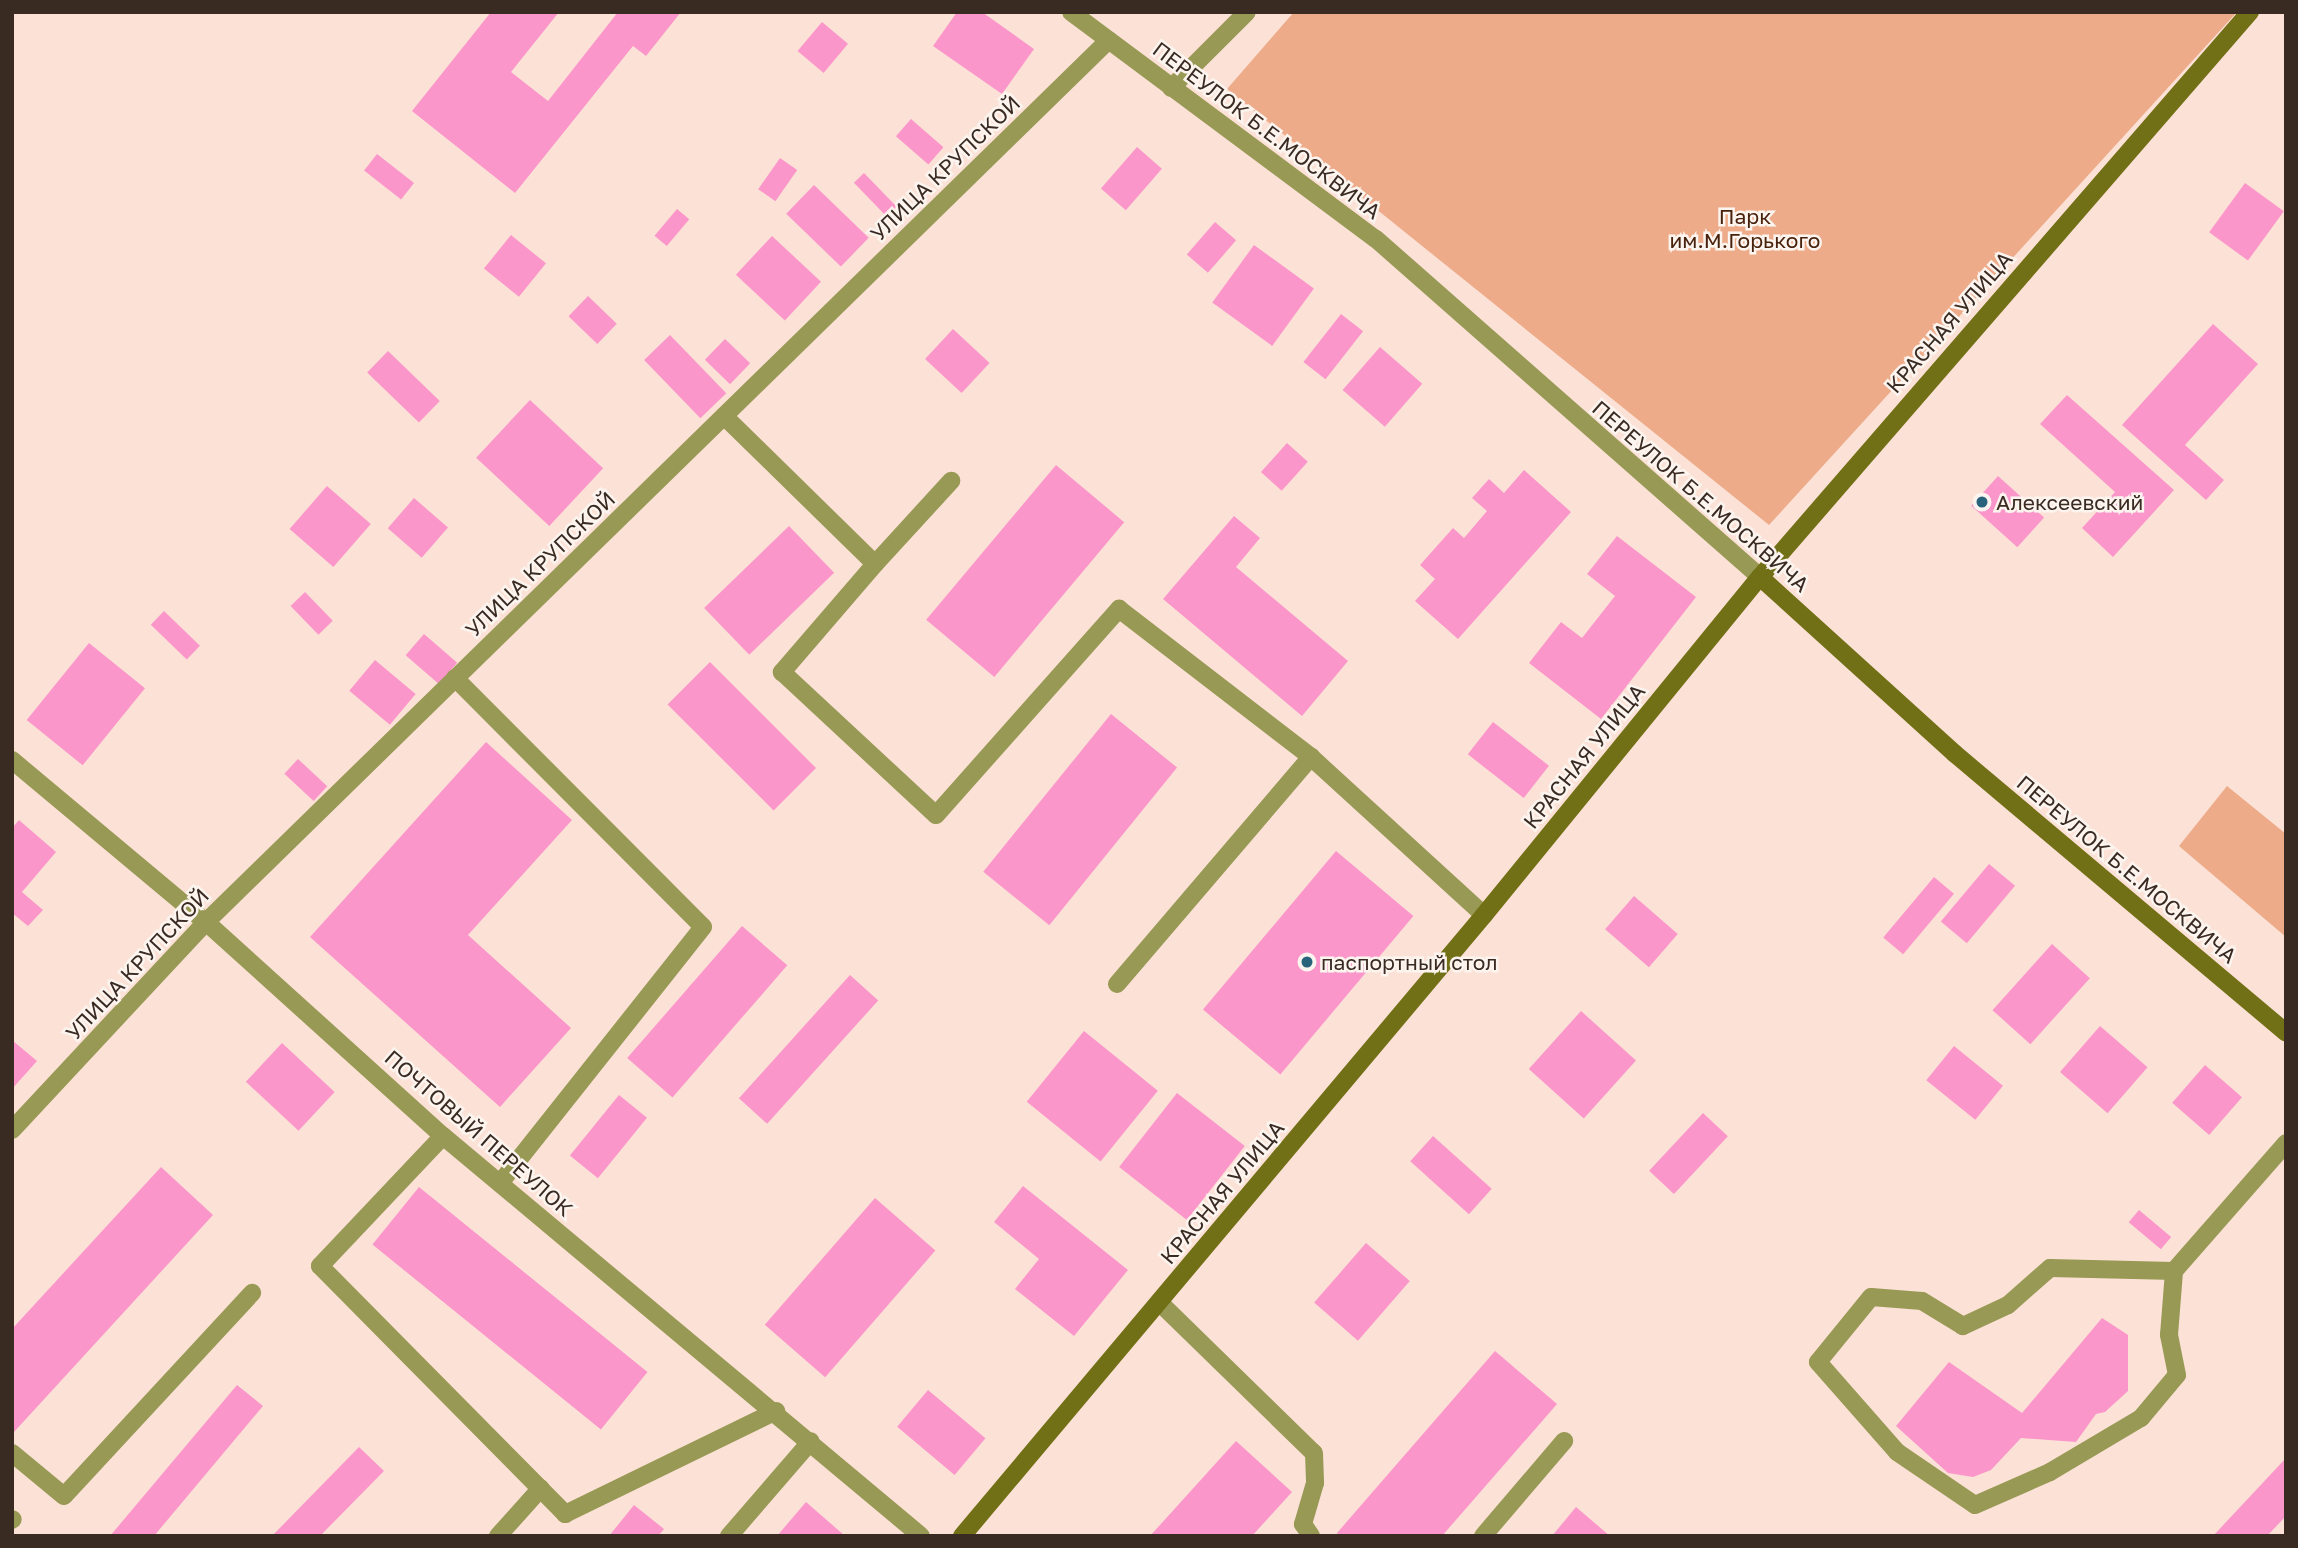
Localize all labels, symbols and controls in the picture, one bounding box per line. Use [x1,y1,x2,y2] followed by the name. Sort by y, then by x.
[1148,36,1386,224] street label: ПЕРЕУЛОК Б.Е.МОСКВИЧА
[865,90,1025,246] street label: УЛИЦА КРУПСКОЙ
[1670,203,1820,253] park label: Парк им.М.Горького
[1881,246,2017,398] street label: КРАСНАЯ УЛИЦА
[1588,395,1814,597] street label: ПЕРЕУЛОК Б.Е.МОСКВИЧА
[460,486,620,642] street label: УЛИЦА КРУПСКОЙ
[1996,489,2143,515] place label: Алексеевский
[1974,494,1990,510] marker: Алексеевский
[1518,679,1650,833] street label: КРАСНАЯ УЛИЦА
[2012,770,2242,968] street label: ПЕРЕУЛОК Б.Е.МОСКВИЧА
[60,883,214,1045] street label: УЛИЦА КРУПСКОЙ
[1321,949,1498,975] place label: паспортный стол
[1299,954,1315,970] marker: паспортный стол
[380,1044,578,1222] street label: ПОЧТОВЫЙ ПЕРЕУЛОК
[1155,1115,1289,1269] street label: КРАСНАЯ УЛИЦА

